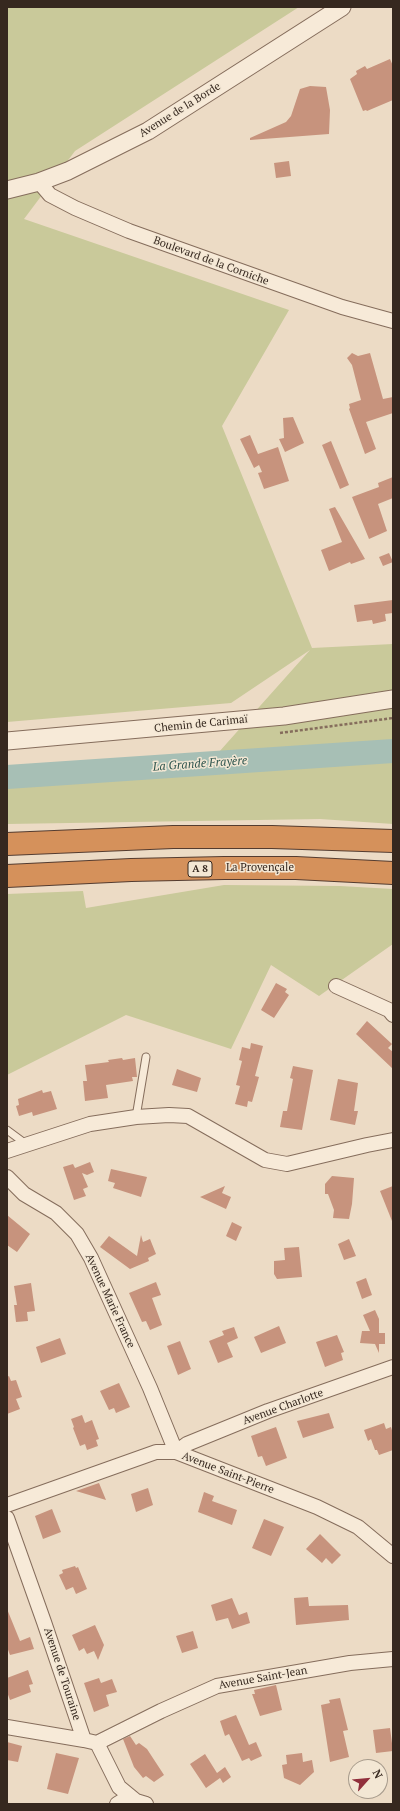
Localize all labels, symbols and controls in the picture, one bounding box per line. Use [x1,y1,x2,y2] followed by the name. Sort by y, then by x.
[137,80,223,140] street label: Avenue de la Borde
[151,234,271,288] street label: Boulevard de la Corniche
[154,713,248,735] street label: Chemin de Carimaï
[152,754,248,774] water label: La Grande Frayère
[188,861,212,877] road number: A 8
[226,861,294,875] street label: La Provençale
[82,1252,138,1350] street label: Avenue Marie France
[241,1386,325,1428] street label: Avenue Charlotte
[180,1449,276,1497] street label: Avenue Saint-Pierre
[41,1626,83,1722] street label: Avenue de Touraine
[218,1664,308,1692] street label: Avenue Saint-Jean
[348,1759,388,1799] north arrow
[370,1767,386,1781] text: N

